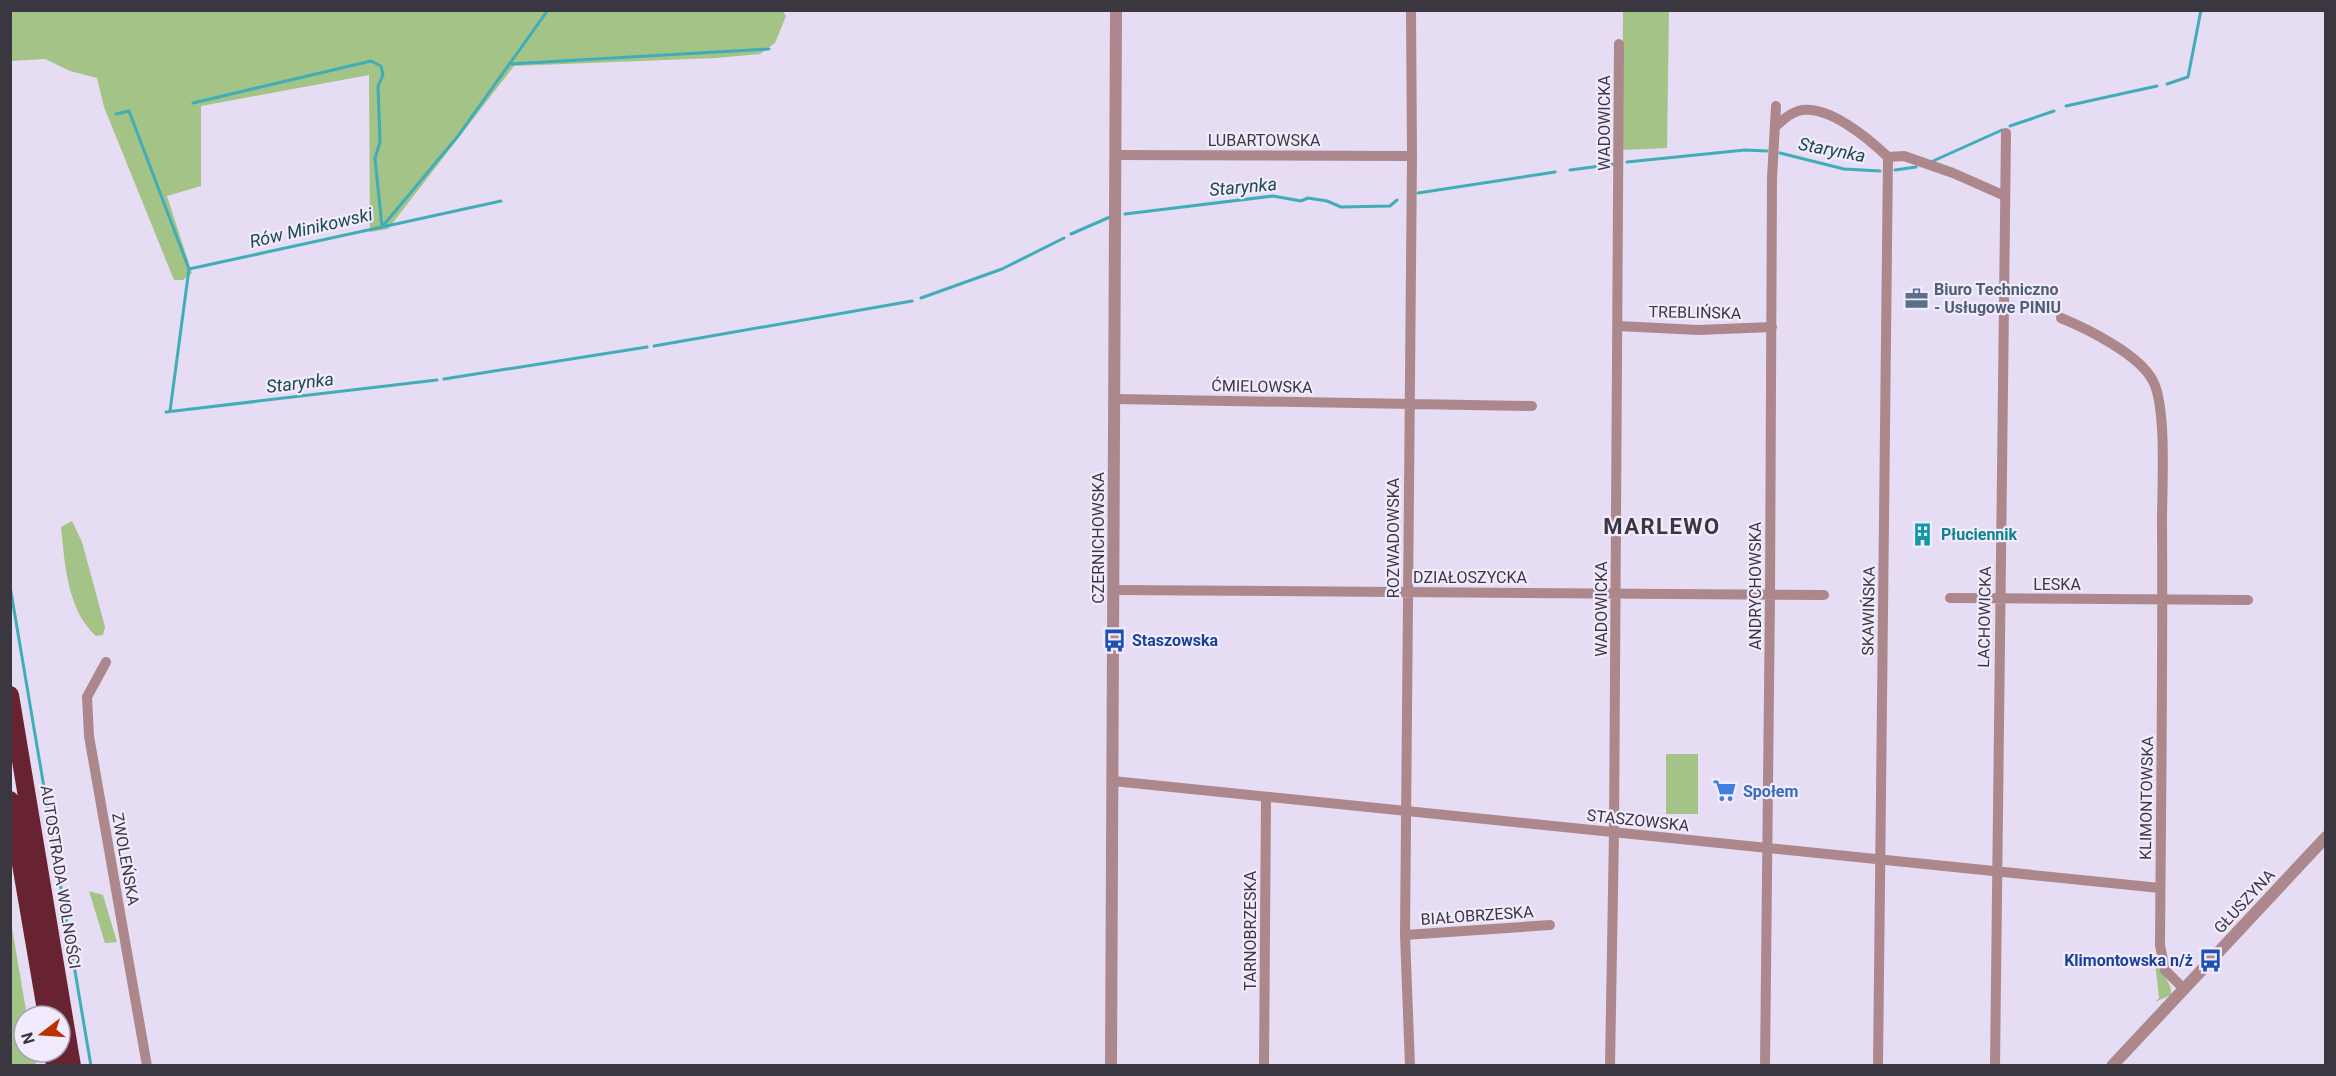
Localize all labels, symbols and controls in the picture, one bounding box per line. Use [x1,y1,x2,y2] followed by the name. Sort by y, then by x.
[1595,75,1614,171] street label: WADOWICKA
[1208,131,1321,150] street label: LUBARTOWSKA
[1797,133,1867,166] water label: Starynka
[1208,173,1278,200] water label: Starynka
[247,203,375,252] water label: Rów Minikowski
[1934,280,2061,317] place label: Biuro Techniczno - Usługowe PINIU
[1903,285,1929,311] office icon: Biuro Techniczno - Usługowe PINIU
[1648,302,1742,323] street label: TREBLIŃSKA
[265,368,335,397] water label: Starynka
[1211,375,1313,397] street label: ĆMIELOWSKA
[1089,472,1108,604] street label: CZERNICHOWSKA
[1384,477,1403,598] street label: ROZWADOWSKA
[1603,514,1721,539] district label: MARLEWO
[1746,521,1765,650] street label: ANDRYCHOWSKA
[1910,521,1936,547] building icon: Płuciennik
[1941,525,2018,544] place label: Płuciennik
[1592,561,1611,657] street label: WADOWICKA
[1858,566,1879,656] street label: SKAWIŃSKA
[1974,566,1995,668] street label: LACHOWICKA
[1413,568,1527,587] street label: DZIAŁOSZYCKA
[2033,575,2081,594] street label: LESKA
[1101,627,1127,653] bus stop icon: Staszowska
[1132,631,1219,650] place label: Staszowska
[2136,735,2157,860] street label: KLIMONTOWSKA
[1712,778,1738,804] supermarket icon: Społem
[1743,782,1798,801] place label: Społem
[37,784,85,970] street label: AUTOSTRADA WOLNOŚCI
[1586,806,1691,835] street label: STASZOWSKA
[108,811,143,908] street label: ZWOLEŃSKA
[2210,865,2279,937] street label: GŁUSZYNA
[1241,870,1260,991] street label: TARNOBRZESKA
[1420,902,1535,929] street label: BIAŁOBRZESKA
[2198,947,2224,973] bus stop icon: Klimontowska n/ż
[2064,951,2193,970] place label: Klimontowska n/ż
[12,1004,72,1064] north arrow
[17,1030,39,1046] text: N

